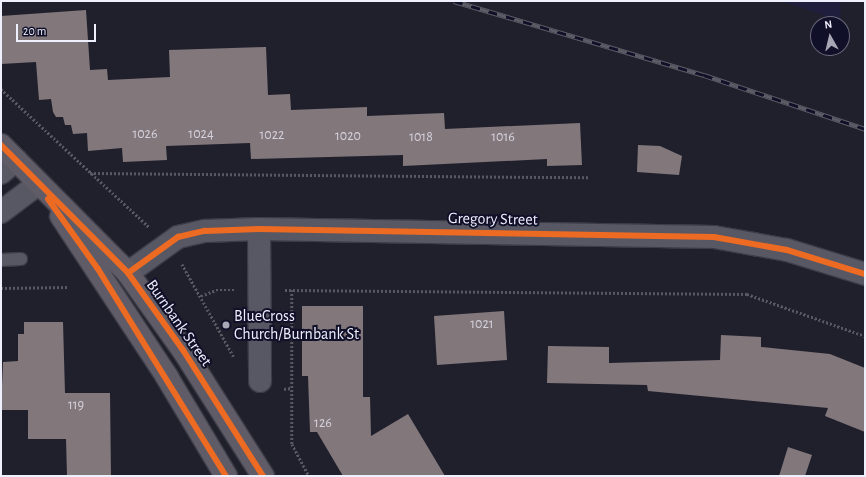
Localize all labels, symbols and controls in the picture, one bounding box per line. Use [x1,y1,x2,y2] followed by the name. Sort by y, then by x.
[18,16,98,42] scale bar
[810,16,850,56] north arrow
[824,19,833,31] text: N
[23,25,46,37] text: 20 m
[132,126,158,142] house number: 1026
[188,126,214,142] house number: 1024
[260,127,284,143] house number: 1022
[335,128,361,144] house number: 1020
[409,129,433,145] house number: 1018
[491,129,515,145] house number: 1016
[448,209,538,229] street label: Gregory Street
[142,276,216,370] street label: Burnbank Street
[234,306,359,344] place label: BlueCross Church/Burnbank St
[470,316,494,332] house number: 1021
[221,320,231,330] marker: BlueCross Church/Burnbank St
[68,397,84,413] house number: 119
[314,415,332,431] house number: 126

